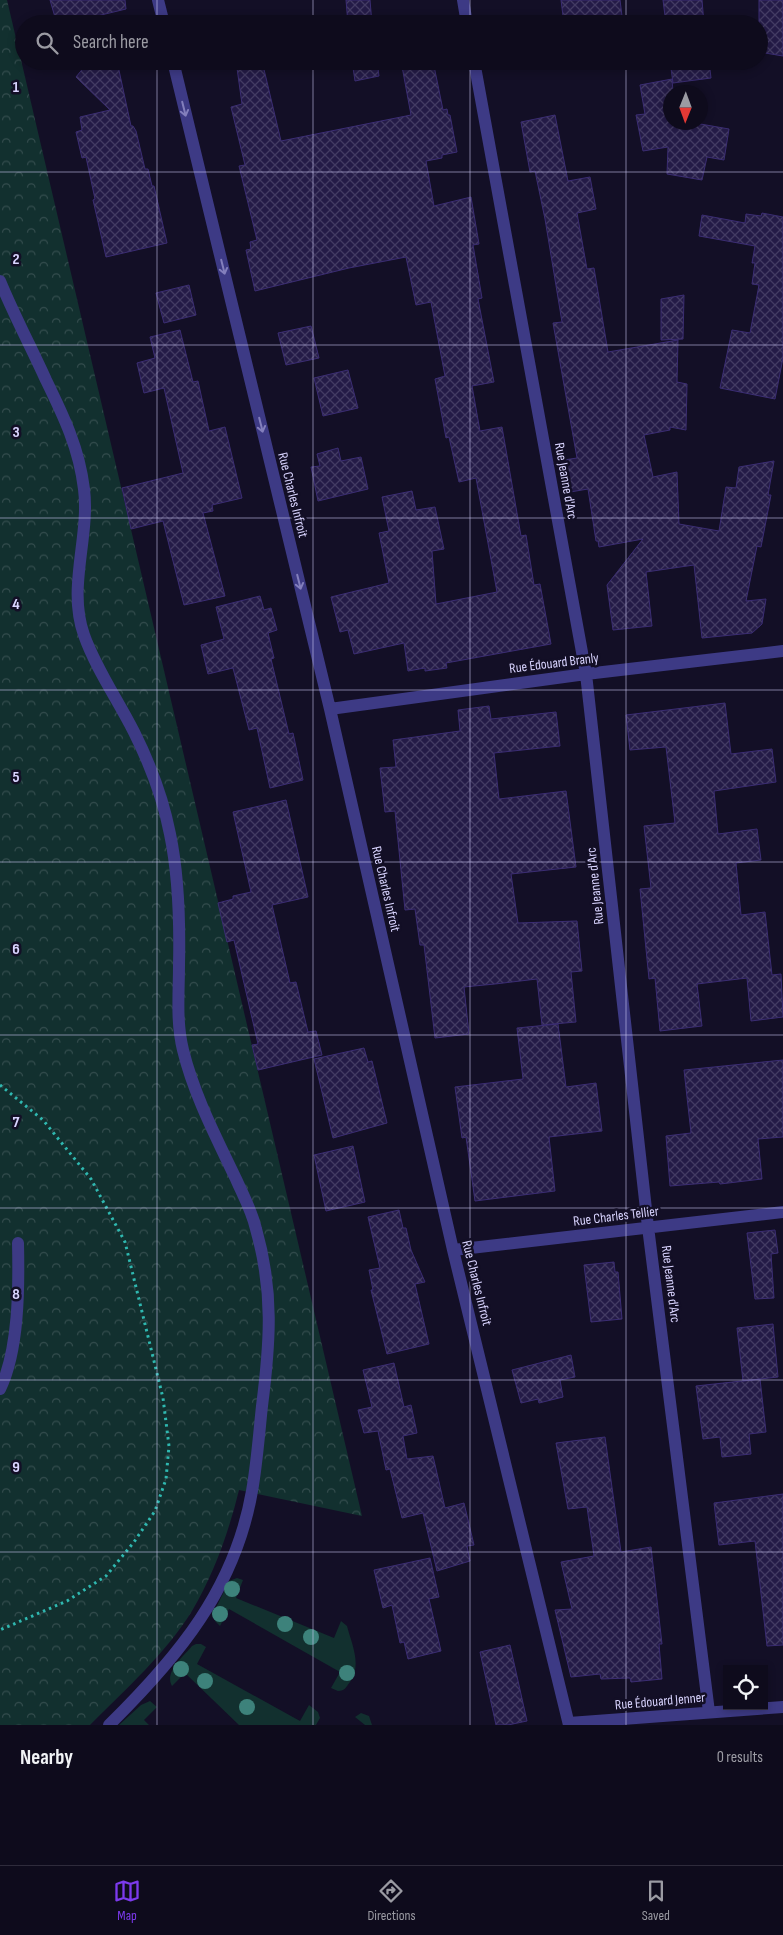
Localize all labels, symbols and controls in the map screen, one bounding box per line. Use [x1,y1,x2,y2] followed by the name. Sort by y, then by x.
[15,15,768,70] search box
[33,29,61,57] icon: search
[73,31,149,54] text: Search here
[13,78,20,97] text: 1
[663,85,708,130] north arrow
[180,100,189,116] one-way arrow
[12,250,20,269] text: 2
[219,258,228,274] one-way arrow
[257,416,266,432] one-way arrow
[12,423,20,442] text: 3
[551,441,581,521] street label: Rue Jeanne d'Arc
[274,451,312,539] street label: Rue Charles Infroit
[295,574,304,590] one-way arrow
[12,595,20,614] text: 4
[508,649,600,677] street label: Rue Édouard Branly
[12,768,20,787] text: 5
[368,845,404,933] street label: Rue Charles Infroit
[582,847,608,925] street label: Rue Jeanne d'Arc
[12,940,20,959] text: 6
[13,1113,20,1132] text: 7
[572,1202,660,1230] street label: Rue Charles Tellier
[458,1239,496,1327] street label: Rue Charles Infroit
[658,1244,684,1324] street label: Rue Jeanne d'Arc
[12,1285,20,1304] text: 8
[12,1458,20,1477] text: 9
[723,1665,768,1710] map controls
[723,1665,768,1710] button: locate
[614,1689,706,1713] street label: Rue Édouard Jenner
[20,1745,73,1770] text: Nearby
[717,1748,763,1767] text: 0 results
[113,1877,141,1924] tab: Map
[367,1877,416,1924] tab: Directions
[642,1877,670,1924] tab: Saved

